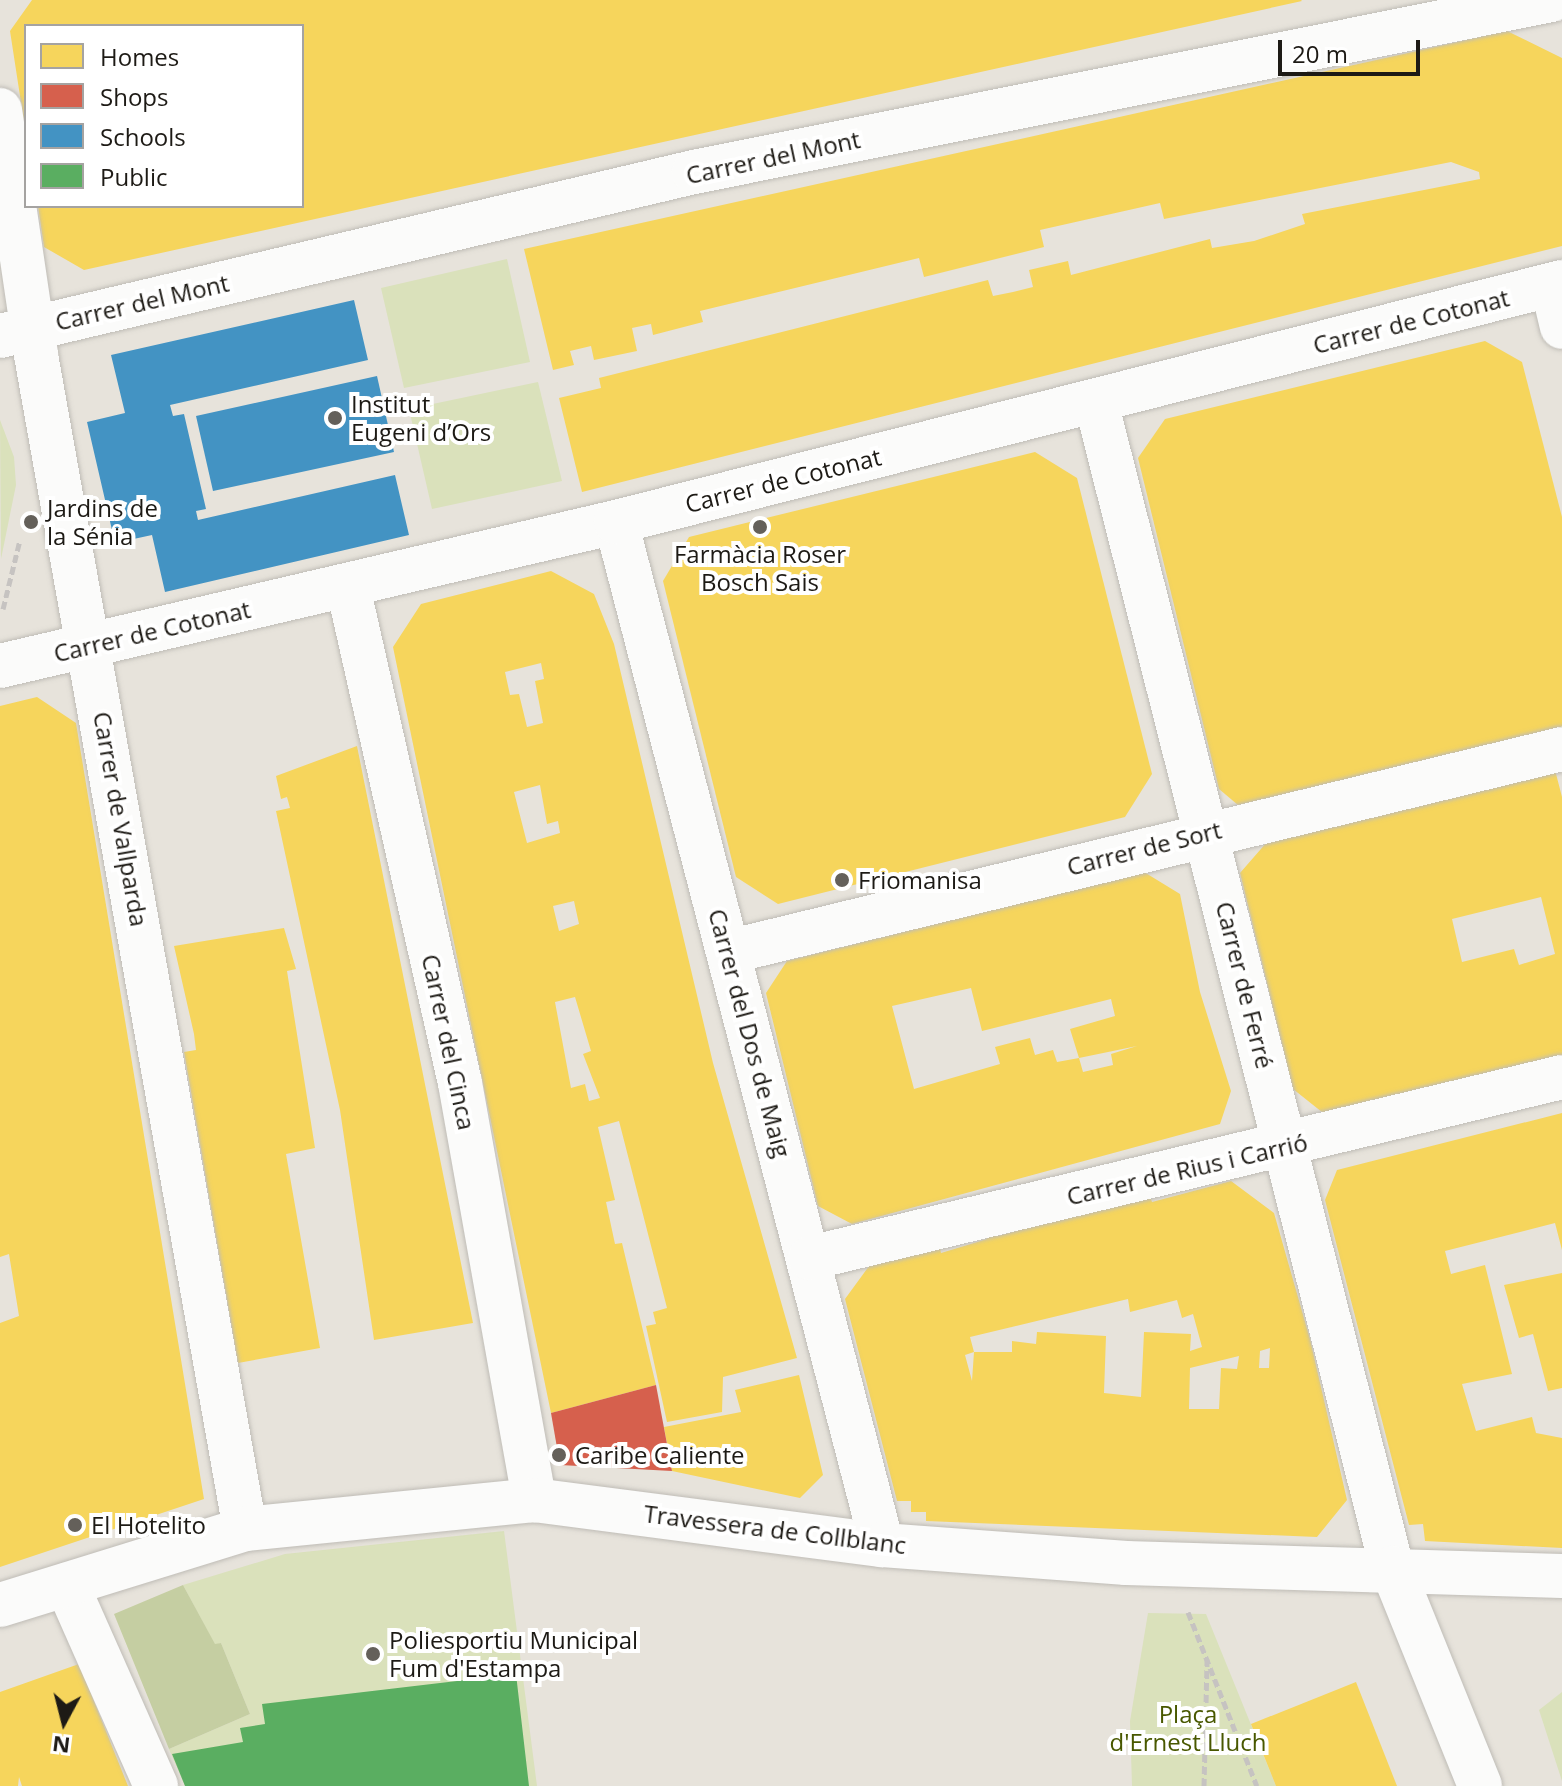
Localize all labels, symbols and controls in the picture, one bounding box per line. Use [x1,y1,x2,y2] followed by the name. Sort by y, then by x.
[24,24,304,208] legend
[1282,24,1424,74] scale bar
[1292,37,1348,70] text: 20 m
[100,40,179,73] text: Homes
[100,80,168,113] text: Shops
[100,120,186,153] text: Schools
[683,124,863,190] street label: Carrer del Mont
[100,160,167,193] text: Public
[52,268,232,336] street label: Carrer del Mont
[1310,283,1512,359] street label: Carrer de Cotonat
[351,390,491,446] place label: Institut Eugeni d’Ors
[326,409,344,427] marker: Institut Eugeni d’Ors
[682,442,884,518] street label: Carrer de Cotonat
[47,494,158,550] place label: Jardins de la Sénia
[22,513,40,531] marker: Jardins de la Sénia
[751,518,769,536] marker: Farmàcia Roser Bosch Sais
[674,540,846,596] place label: Farmàcia Roser Bosch Sais
[51,594,253,668] street label: Carrer de Cotonat
[88,709,154,929] street label: Carrer de Vallparda
[1064,815,1224,881] street label: Carrer de Sort
[858,866,982,894] place label: Friomanisa
[833,871,851,889] marker: Friomanisa
[1210,899,1280,1071] street label: Carrer de Ferré
[703,906,797,1160] street label: Carrer del Dos de Maig
[416,952,482,1132] street label: Carrer del Cinca
[1064,1127,1310,1211] street label: Carrer de Rius i Carrió
[575,1441,745,1469] place label: Caribe Caliente
[550,1446,568,1464] marker: Caribe Caliente
[642,1499,908,1559] street label: Travessera de Collblanc
[91,1511,206,1539] place label: El Hotelito
[66,1516,84,1534] marker: El Hotelito
[389,1626,638,1682] place label: Poliesportiu Municipal Fum d'Estampa
[364,1645,382,1663] marker: Poliesportiu Municipal Fum d'Estampa
[24,1682,104,1762] north arrow
[1109,1700,1267,1756] park label: Plaça d'Ernest Lluch
[50,1730,72,1762] text: N

